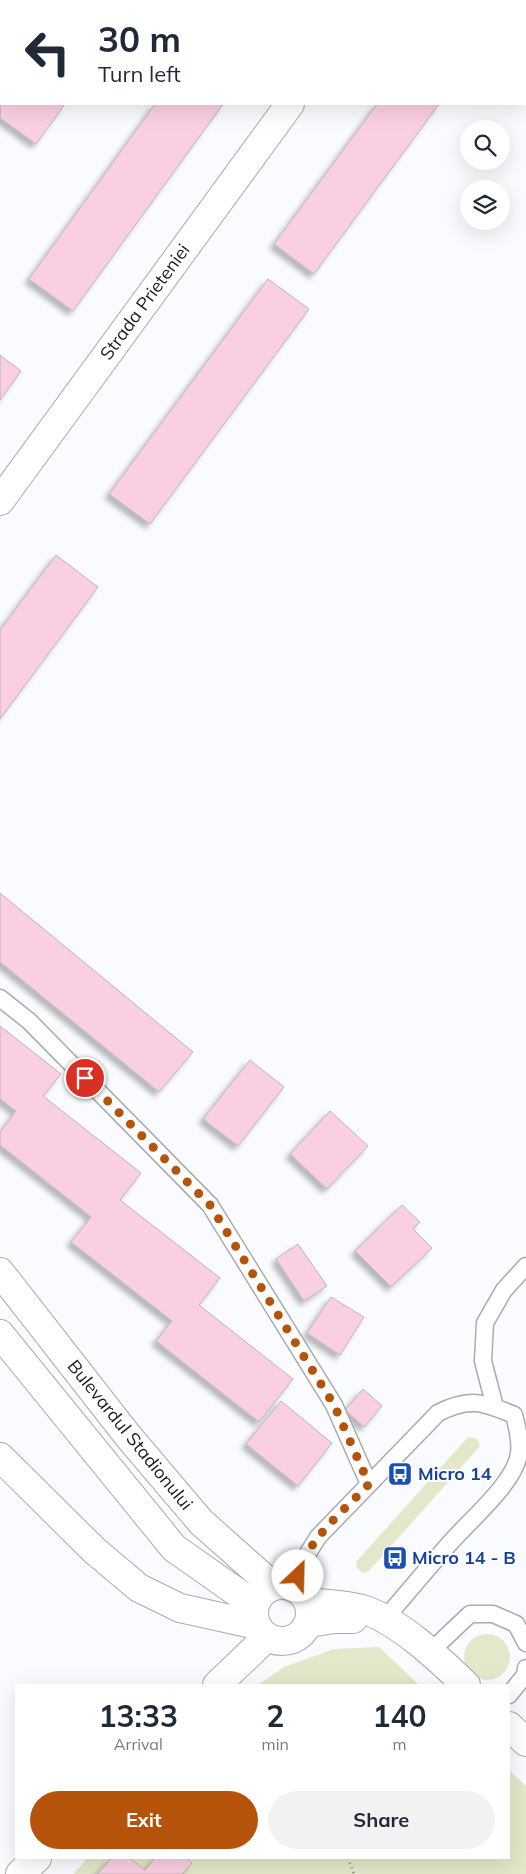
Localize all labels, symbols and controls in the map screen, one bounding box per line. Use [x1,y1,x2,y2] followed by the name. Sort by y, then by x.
[98,17,181,61] text: 30 m
[15,20,80,85] icon: left
[98,60,181,88] text: Turn left
[460,120,510,230] map controls
[460,120,510,170] button: search
[460,180,510,230] button: layers
[95,239,194,364] street label: Strada Prieteniei
[64,1057,106,1099] pin
[71,1064,99,1092] icon: arrive
[63,1355,198,1515] street label: Bulevardul Stadionului
[387,1461,413,1487] bus stop icon: Micro 14
[418,1462,492,1485] place label: Micro 14
[382,1545,408,1571] bus stop icon: Micro 14 - B
[412,1546,516,1569] place label: Micro 14 - B
[271,1549,323,1601] position arrow
[99,1697,178,1735] text: 13:33
[266,1697,284,1735] text: 2
[372,1697,426,1735] text: 140
[114,1734,163,1754] text: Arrival
[262,1734,289,1754] text: min
[392,1734,406,1754] text: m
[30,1791,258,1849] button: Exit
[268,1791,495,1849] button: Share

